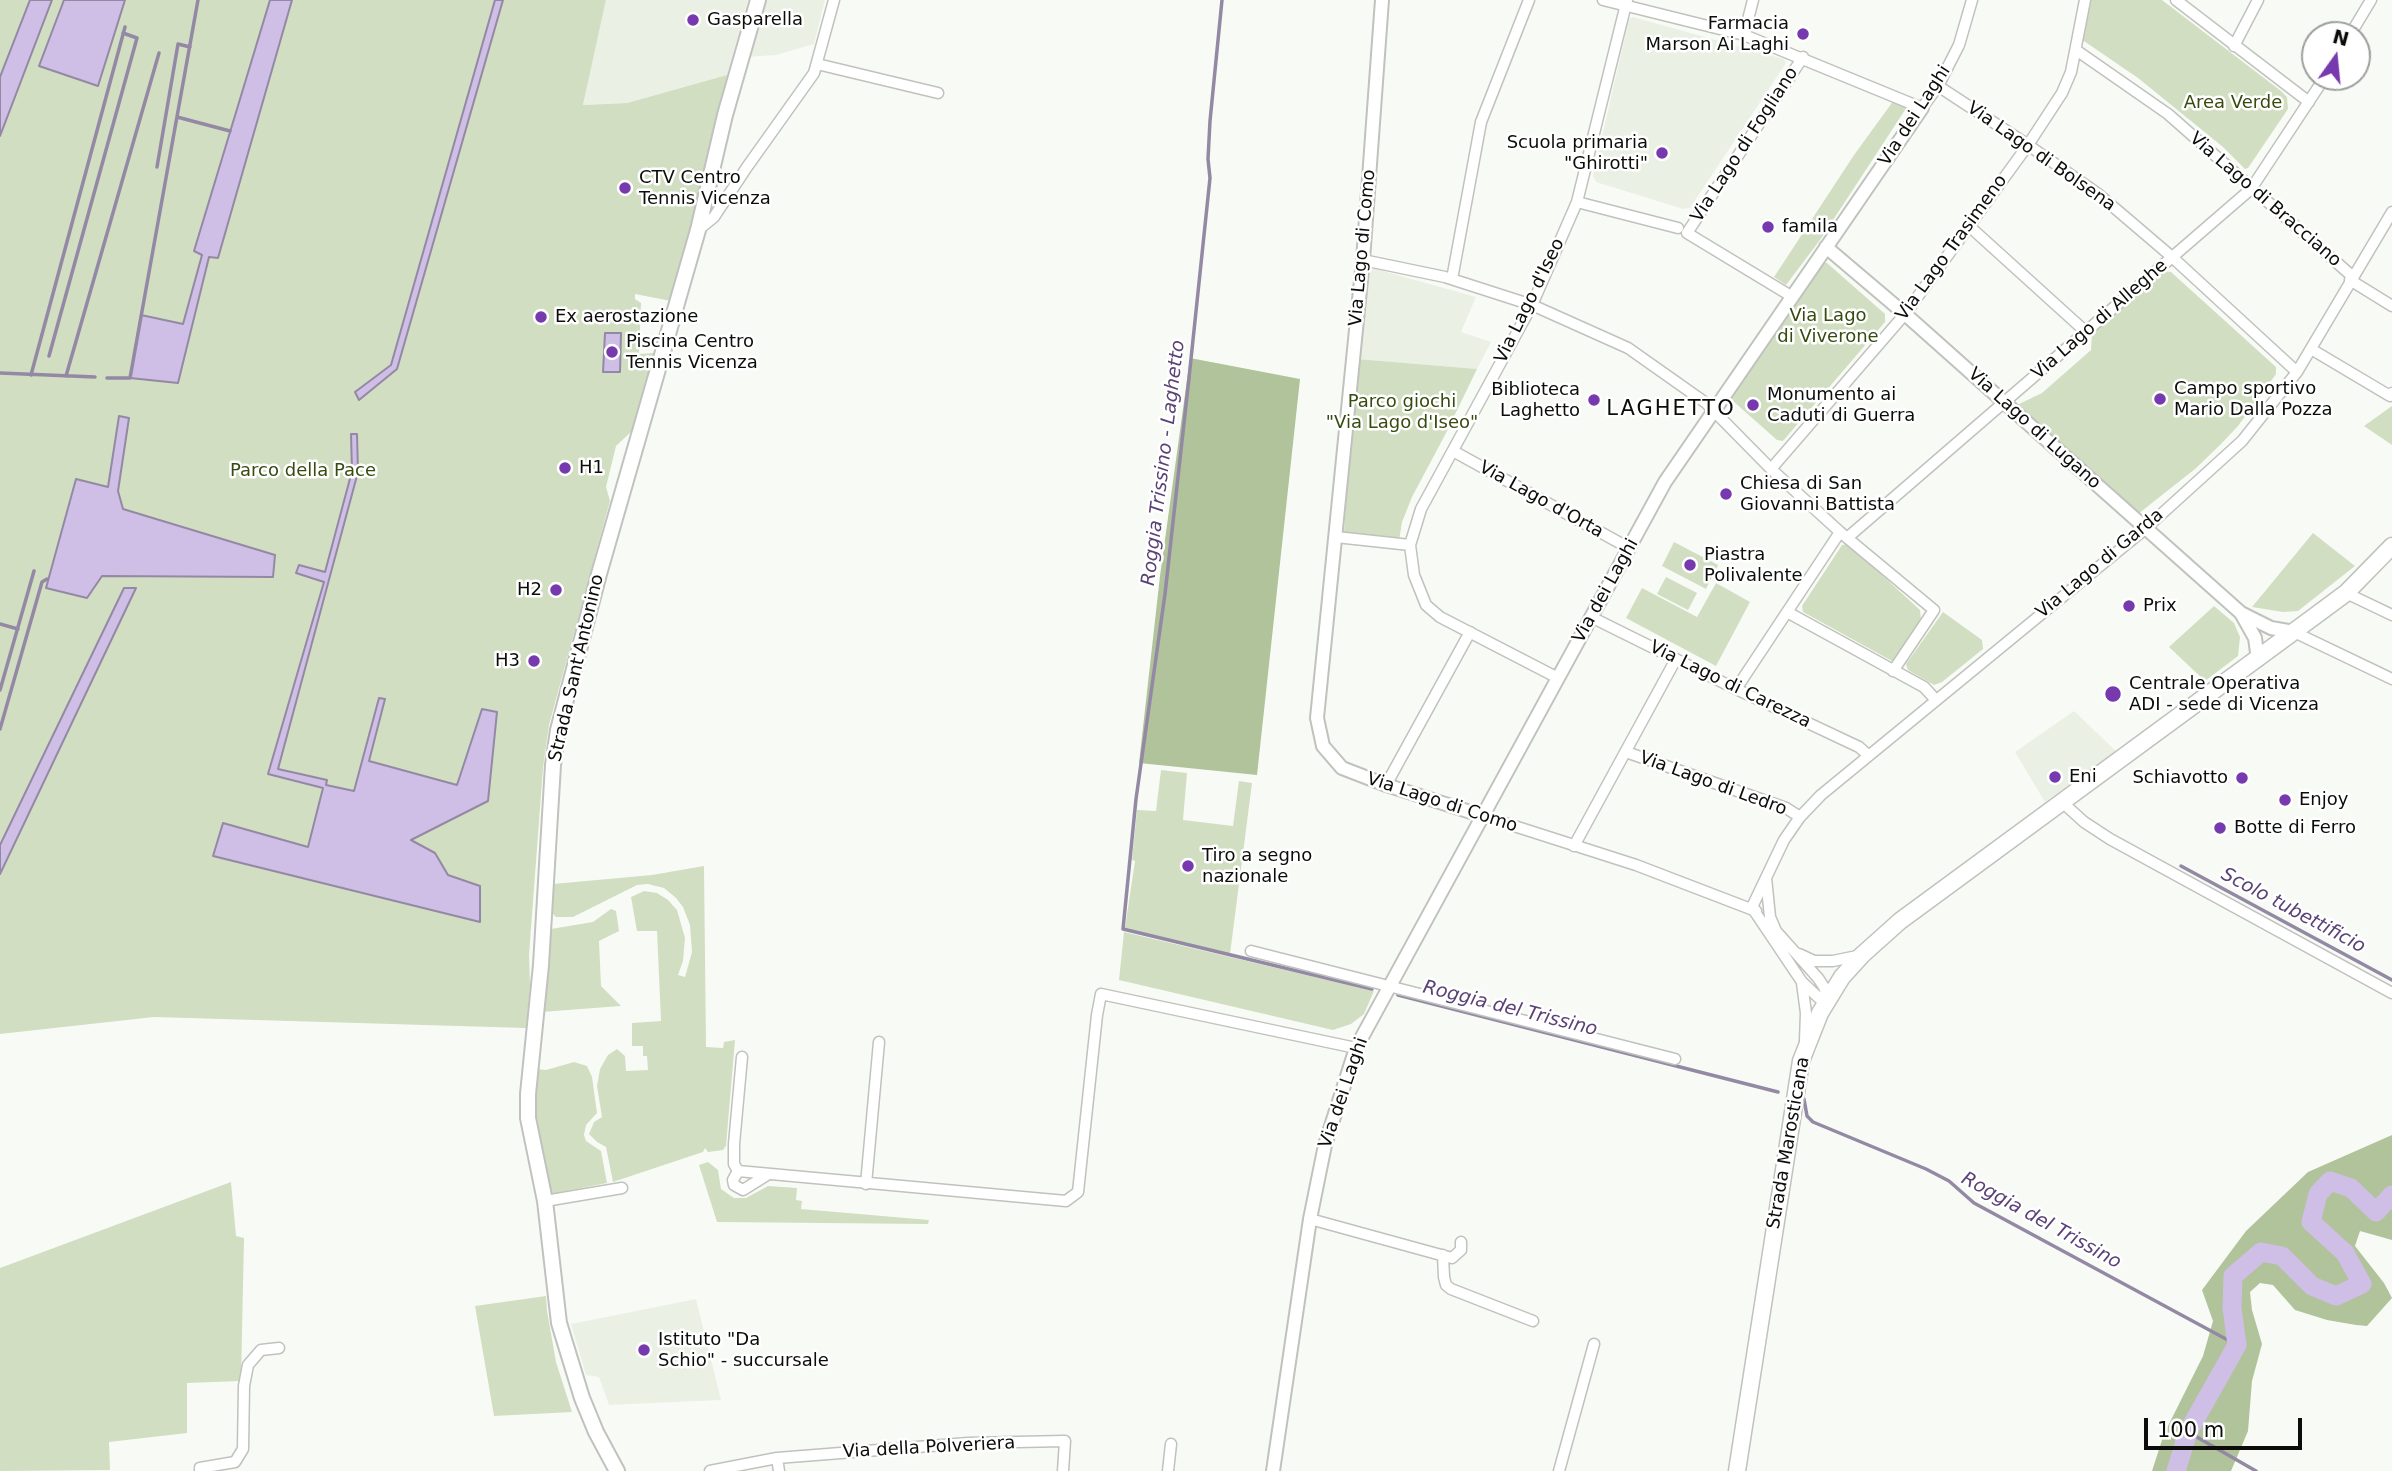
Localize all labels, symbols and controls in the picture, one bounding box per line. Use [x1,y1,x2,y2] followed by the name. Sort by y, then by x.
[707,9,803,31] place label: Gasparella
[685,12,701,28] marker: Gasparella
[1646,13,1789,56] place label: Farmacia Marson Ai Laghi
[2301,21,2371,91] north arrow
[2330,25,2351,50] text: N
[1795,26,1811,42] marker: Farmacia Marson Ai Laghi
[1874,62,1956,170] street label: Via dei Laghi
[1687,63,1803,227] street label: Via Lago di Fogliano
[2184,92,2282,114] park label: Area Verde
[1963,98,2119,216] street label: Via Lago di Bolsena
[2185,128,2345,272] street label: Via Lago di Bracciano
[1507,132,1648,174] place label: Scuola primaria "Ghirotti"
[1654,145,1670,161] marker: Scuola primaria "Ghirotti"
[639,167,771,210] place label: CTV Centro Tennis Vicenza
[1345,169,1381,327] street label: Via Lago di Como
[1892,171,2012,325] street label: Via Lago Trasimeno
[617,180,633,196] marker: CTV Centro Tennis Vicenza
[1782,216,1838,238] place label: famila
[1760,219,1776,235] marker: famila
[1490,235,1570,367] street label: Via Lago d'Iseo
[2028,255,2172,385] street label: Via Lago di Alleghe
[1777,305,1879,348] park label: Via Lago di Viverone
[555,306,698,328] place label: Ex aerostazione
[533,309,549,325] marker: Ex aerostazione
[626,331,758,374] place label: Piscina Centro Tennis Vicenza
[1138,339,1190,587] water label: Roggia Trissino - Laghetto
[604,344,620,360] marker: Piscina Centro Tennis Vicenza
[1963,364,2105,494] street label: Via Lago di Lugano
[2174,378,2332,420] place label: Campo sportivo Mario Dalla Pozza
[1491,379,1580,422] place label: Biblioteca Laghetto
[1767,384,1915,426] place label: Monumento ai Caduti di Guerra
[1326,391,1478,434] park label: Parco giochi "Via Lago d'Iseo"
[2152,391,2168,407] marker: Campo sportivo Mario Dalla Pozza
[1586,392,1602,408] marker: Biblioteca Laghetto
[1607,397,1735,423] district label: LAGHETTO
[1745,397,1761,413] marker: Monumento ai Caduti di Guerra
[579,457,604,479] place label: H1
[1475,457,1607,543] street label: Via Lago d'Orta
[230,460,376,482] park label: Parco della Pace
[557,460,573,476] marker: H1
[1740,473,1895,516] place label: Chiesa di San Giovanni Battista
[1718,486,1734,502] marker: Chiesa di San Giovanni Battista
[2032,504,2168,624] street label: Via Lago di Garda
[1568,535,1644,647] street label: Via dei Laghi
[1704,544,1803,586] place label: Piastra Polivalente
[1682,557,1698,573] marker: Piastra Polivalente
[545,572,609,764] street label: Strada Sant'Antonino
[517,579,542,601] place label: H2
[548,582,564,598] marker: H2
[2143,595,2177,617] place label: Prix
[2121,598,2137,614] marker: Prix
[1646,637,1814,733] street label: Via Lago di Carezza
[495,650,520,672] place label: H3
[526,653,542,669] marker: H3
[2129,673,2319,716] place label: Centrale Operativa ADI - sede di Vicenza
[2103,684,2123,704] marker: Centrale Operativa ADI - sede di Vicenza
[1636,747,1790,821] street label: Via Lago di Ledro
[2069,766,2097,788] place label: Eni
[2132,767,2228,789] place label: Schiavotto
[1364,768,1520,838] street label: Via Lago di Como
[2047,769,2063,785] marker: Eni
[2234,770,2250,786] marker: Schiavotto
[2299,789,2348,811] place label: Enjoy
[2277,792,2293,808] marker: Enjoy
[2234,817,2356,839] place label: Botte di Ferro
[2212,820,2228,836] marker: Botte di Ferro
[1202,845,1312,888] place label: Tiro a segno nazionale
[1180,858,1196,874] marker: Tiro a segno nazionale
[2217,863,2369,959] water label: Scolo tubettificio
[1420,976,1600,1042] water label: Roggia del Trissino
[1315,1035,1373,1151] street label: Via dei Laghi
[1763,1055,1815,1231] street label: Strada Marosticana
[1957,1168,2125,1274] water label: Roggia del Trissino
[658,1329,829,1372] place label: Istituto "Da Schio" - succursale
[636,1342,652,1358] marker: Istituto "Da Schio" - succursale
[2147,1404,2304,1448] scale bar
[2157,1418,2224,1442] text: 100 m
[842,1433,1016,1463] street label: Via della Polveriera

